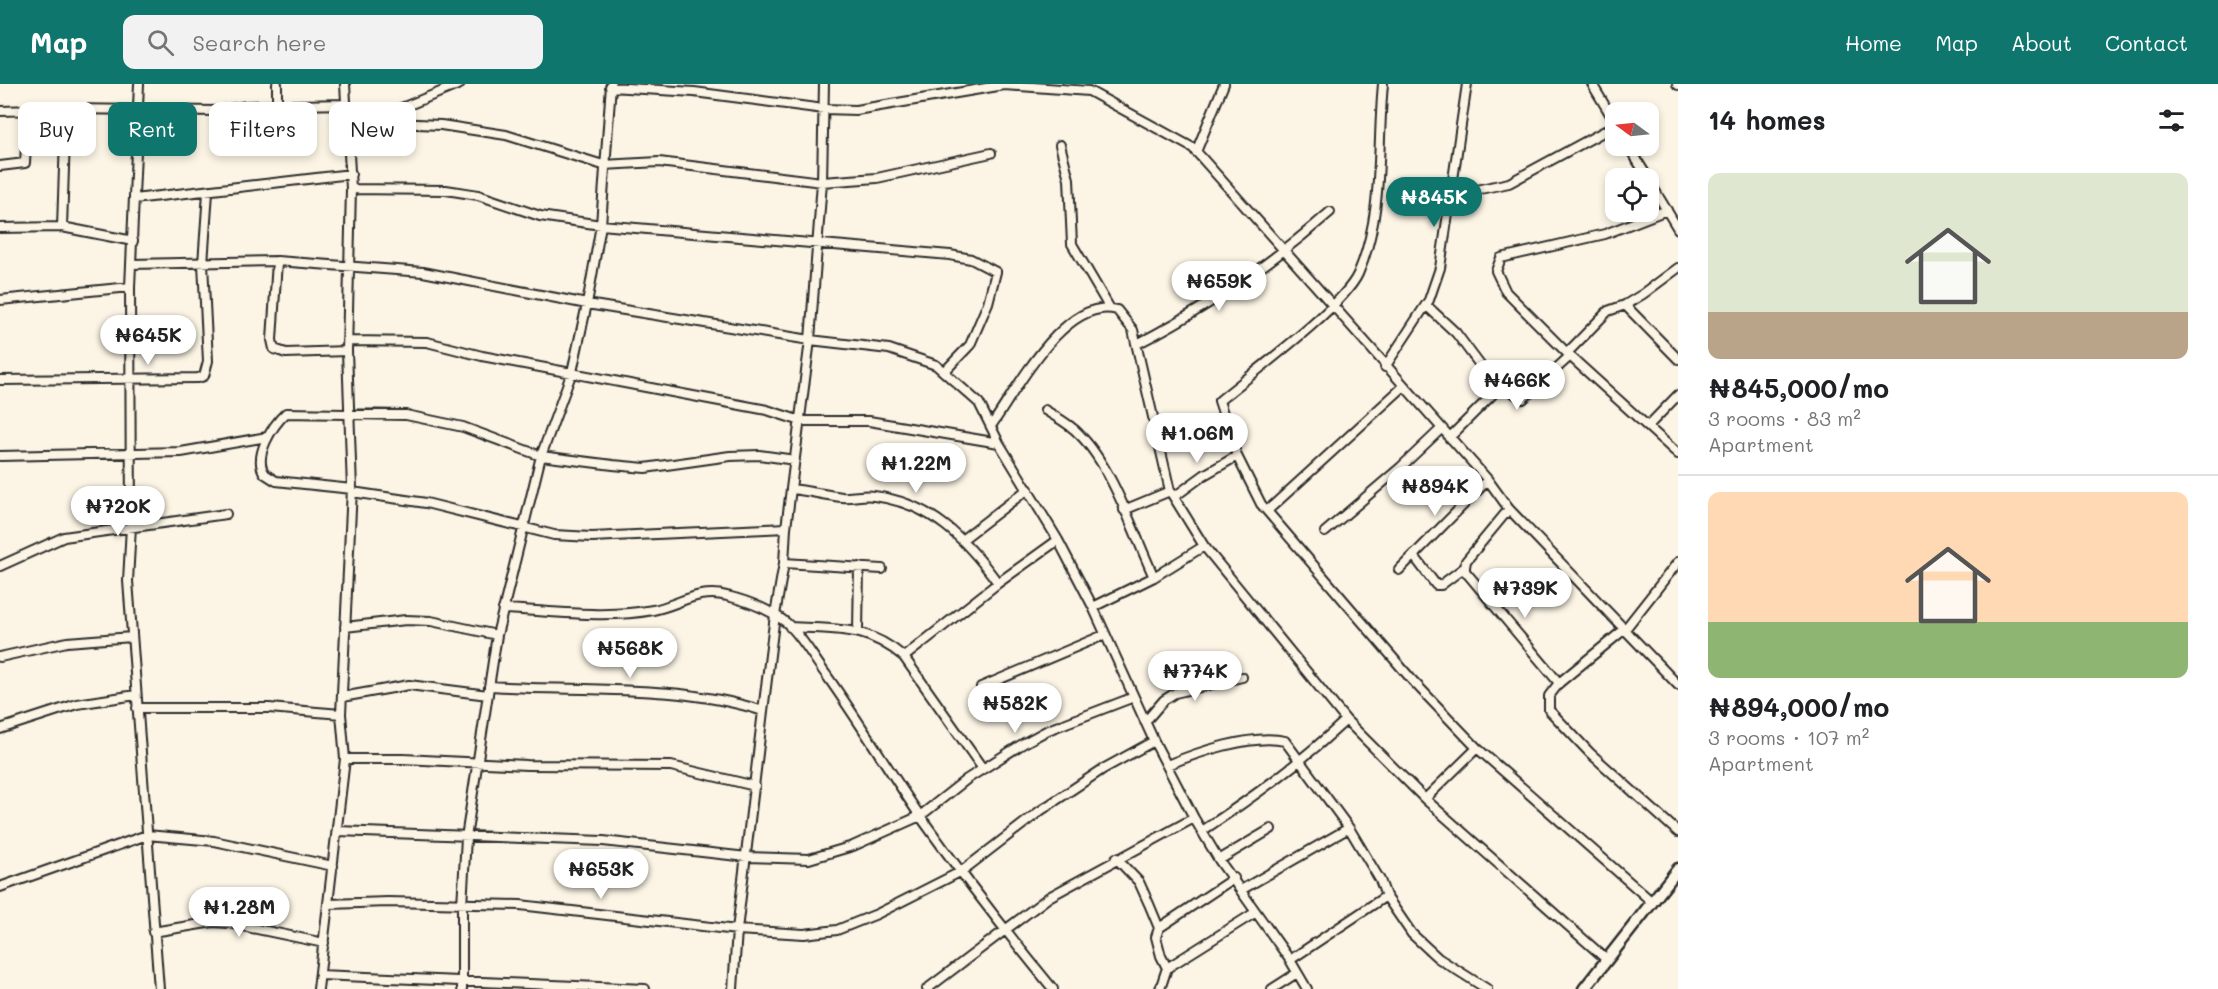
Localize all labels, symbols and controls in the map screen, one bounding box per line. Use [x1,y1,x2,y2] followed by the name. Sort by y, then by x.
[123,15,543,69] search box
[30,24,87,60] text: Map
[144,26,177,59] icon: search
[192,28,326,57] text: Search here
[1845,29,1902,56] text: Home
[1935,29,1978,56] text: Map
[2011,29,2072,56] text: About
[2105,29,2188,56] text: Contact
[18,102,96,156] chip: Buy
[108,102,197,156] chip: Rent
[209,102,317,156] chip: Filters
[329,102,416,156] chip: New
[1605,102,1659,156] north arrow
[1605,102,1659,222] map controls
[1708,103,1826,137] text: 14 homes
[2155,104,2188,137] icon: filters
[1605,168,1659,222] button: locate
[1392,177,1476,228] pin: ₦845K
[1400,183,1468,209] text: ₦845K
[1894,212,2002,320] icon: home
[1177,261,1261,312] pin: ₦659K
[1186,267,1252,293] text: ₦659K
[106,315,190,366] pin: ₦645K
[114,321,182,347] text: ₦645K
[1475,360,1559,411] pin: ₦466K
[1483,366,1551,392] text: ₦466K
[1708,371,1889,405] text: ₦845,000/mo
[1708,405,1861,431] text: 3 rooms · 83 m²
[1148,413,1246,464] pin: ₦1.06M
[1160,419,1234,445] text: ₦1.06M
[1708,431,1814,457] text: Apartment
[867,443,965,494] pin: ₦1.22M
[880,449,952,475] text: ₦1.22M
[1393,466,1477,517] pin: ₦894K
[1401,472,1469,498] text: ₦894K
[76,486,160,537] pin: ₦720K
[85,492,151,518] text: ₦720K
[1894,531,2002,639] icon: home
[1483,568,1567,619] pin: ₦739K
[1492,574,1558,600] text: ₦739K
[588,628,672,679] pin: ₦568K
[596,634,664,660] text: ₦568K
[1153,651,1237,702] pin: ₦774K
[1162,657,1228,683] text: ₦774K
[973,683,1057,734] pin: ₦582K
[982,689,1048,715] text: ₦582K
[1708,690,1889,724] text: ₦894,000/mo
[1708,724,1869,750] text: 3 rooms · 107 m²
[1708,750,1814,776] text: Apartment
[559,849,643,900] pin: ₦653K
[568,855,634,881] text: ₦653K
[190,887,288,938] pin: ₦1.28M
[203,893,275,919] text: ₦1.28M

